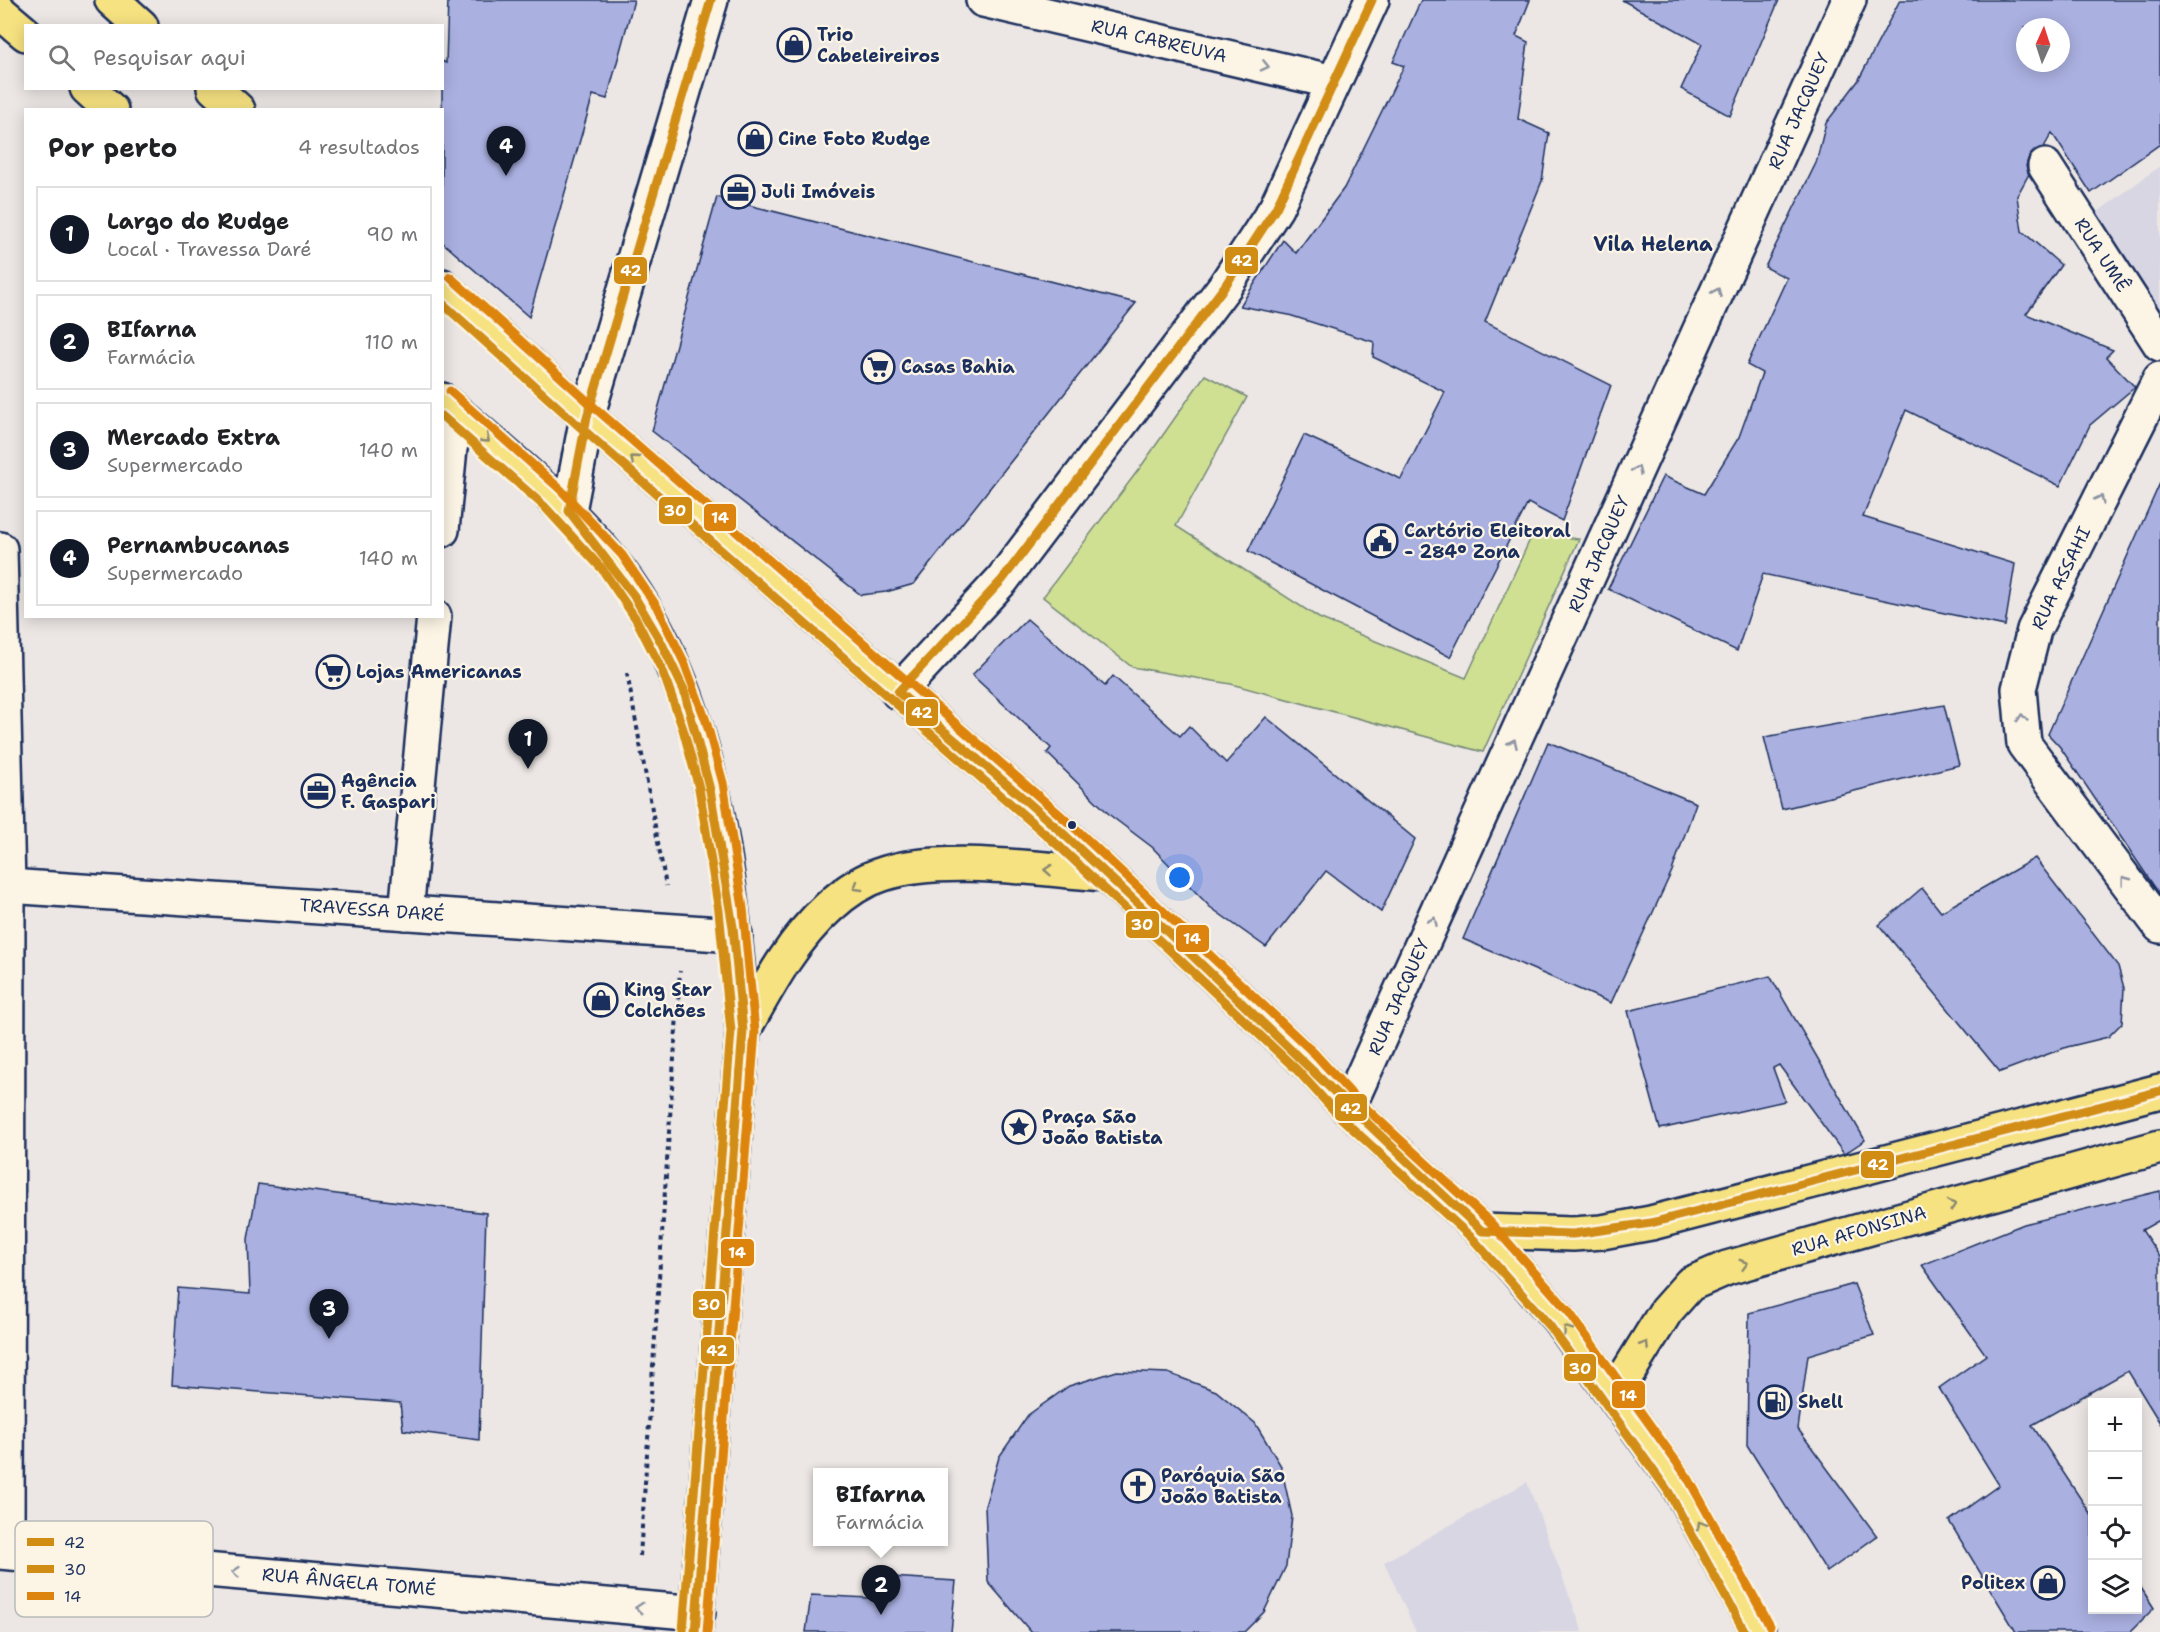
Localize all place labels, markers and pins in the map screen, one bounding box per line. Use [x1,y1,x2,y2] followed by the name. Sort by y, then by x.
[817,23,940,68] place label: Trio Cabeleireiros
[776,27,812,63] shop icon: Trio Cabeleireiros
[737,121,773,157] shop icon: Cine Foto Rudge
[486,126,526,176] pin: 4
[778,127,931,151] place label: Cine Foto Rudge
[720,174,756,210] office icon: Juli Imóveis
[761,180,875,204] place label: Juli Imóveis
[860,349,896,385] supermarket icon: Casas Bahia
[901,355,1015,379] place label: Casas Bahia
[1404,519,1571,564] place label: Cartório Eleitoral - 284º Zona
[1363,523,1399,559] public building icon: Cartório Eleitoral - 284º Zona
[315,654,351,690] supermarket icon: Lojas Americanas
[356,660,522,684] place label: Lojas Americanas
[508,720,548,769] pin: 1
[341,769,436,814] place label: Agência F. Gaspari
[300,773,336,809] office icon: Agência F. Gaspari
[1066,819,1078,831] unlabelled marker
[624,978,712,1023] place label: King Star Colchões
[583,982,619,1018] shop icon: King Star Colchões
[1042,1105,1163,1150] place label: Praça São João Batista
[1001,1109,1037,1145] place icon: Praça São João Batista
[310,1290,348,1339] pin: 3
[1757,1384,1793,1420] fuel station icon: Shell
[1798,1390,1843,1414] place label: Shell
[1161,1464,1285,1509] place label: Paróquia São João Batista
[1120,1468,1156,1504] church icon: Paróquia São João Batista
[2030,1565,2066,1601] shop icon: Politex
[862,1566,900,1615] pin: 2
[1961,1571,2025,1595] place label: Politex

